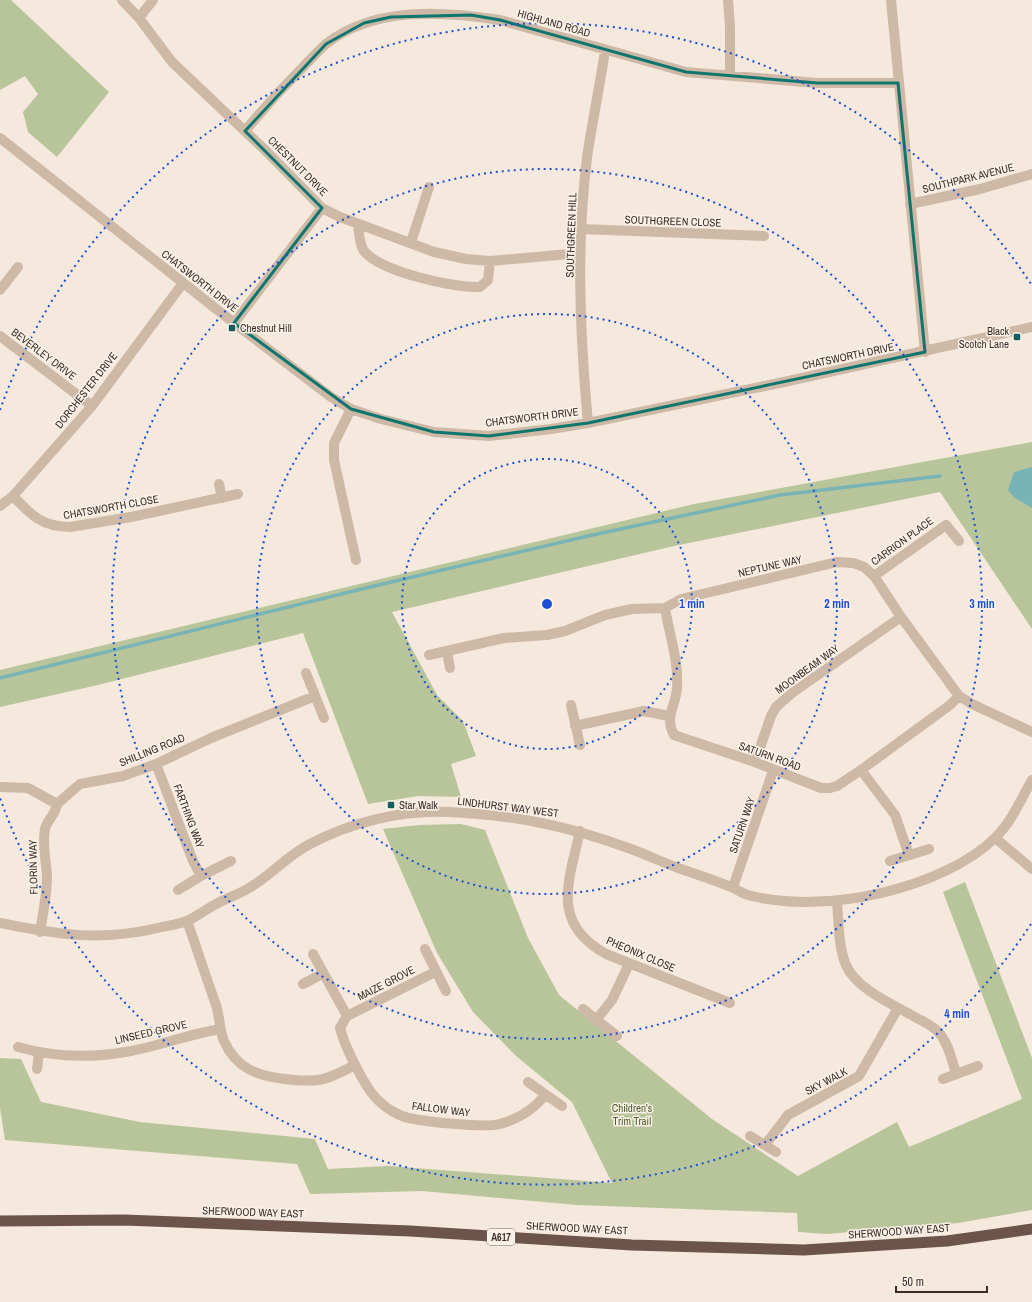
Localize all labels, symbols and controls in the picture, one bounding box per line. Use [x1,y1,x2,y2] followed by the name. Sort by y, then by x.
[516,6,592,40] street label: HIGHLAND ROAD
[265,133,331,199] street label: CHESTNUT DRIVE
[921,160,1015,196] street label: SOUTHPARK AVENUE
[563,192,579,278] street label: SOUTHGREEN HILL
[624,212,722,230] street label: SOUTHGREEN CLOSE
[159,247,241,315] street label: CHATSWORTH DRIVE
[240,321,292,335] place label: Chestnut Hill
[227,323,237,333] marker: Chestnut Hill
[959,324,1009,351] place label: Black Scotch Lane
[9,325,79,383] street label: BEVERLEY DRIVE
[1012,332,1022,342] marker: Black Scotch Lane
[801,339,895,373] street label: CHATSWORTH DRIVE
[52,349,120,431] street label: DORCHESTER DRIVE
[485,404,579,430] street label: CHATSWORTH DRIVE
[62,492,160,522] street label: CHATSWORTH CLOSE
[868,514,936,568] street label: CARRION PLACE
[737,552,803,580] street label: NEPTUNE WAY
[679,596,705,612] text: 1 min
[824,596,850,612] text: 2 min
[969,596,995,612] text: 3 min
[540,597,554,611] centre of rings
[772,641,842,697] street label: MOONBEAM WAY
[117,730,187,770] street label: SHILLING ROAD
[737,738,803,774] street label: SATURN ROAD
[170,782,208,850] street label: FARTHING WAY
[457,794,560,820] street label: LINDHURST WAY WEST
[726,795,758,855] street label: SATURN WAY
[399,798,438,812] place label: Star Walk
[386,800,396,810] marker: Star Walk
[26,839,40,895] street label: FLORIN WAY
[604,933,678,975] street label: PHEONIX CLOSE
[355,963,417,1003] street label: MAIZE GROVE
[944,1006,970,1022] text: 4 min
[114,1017,188,1047] street label: LINSEED GROVE
[803,1064,849,1098] street label: SKY WALK
[411,1098,471,1120] street label: FALLOW WAY
[612,1101,653,1128] park label: Children's Trim Trail
[202,1203,305,1221] street label: SHERWOOD WAY EAST
[526,1218,629,1238] street label: SHERWOOD WAY EAST
[848,1220,951,1242] street label: SHERWOOD WAY EAST
[487,1229,515,1245] road number: A617
[896,1268,987,1294] scale bar
[902,1274,924,1290] text: 50 m

